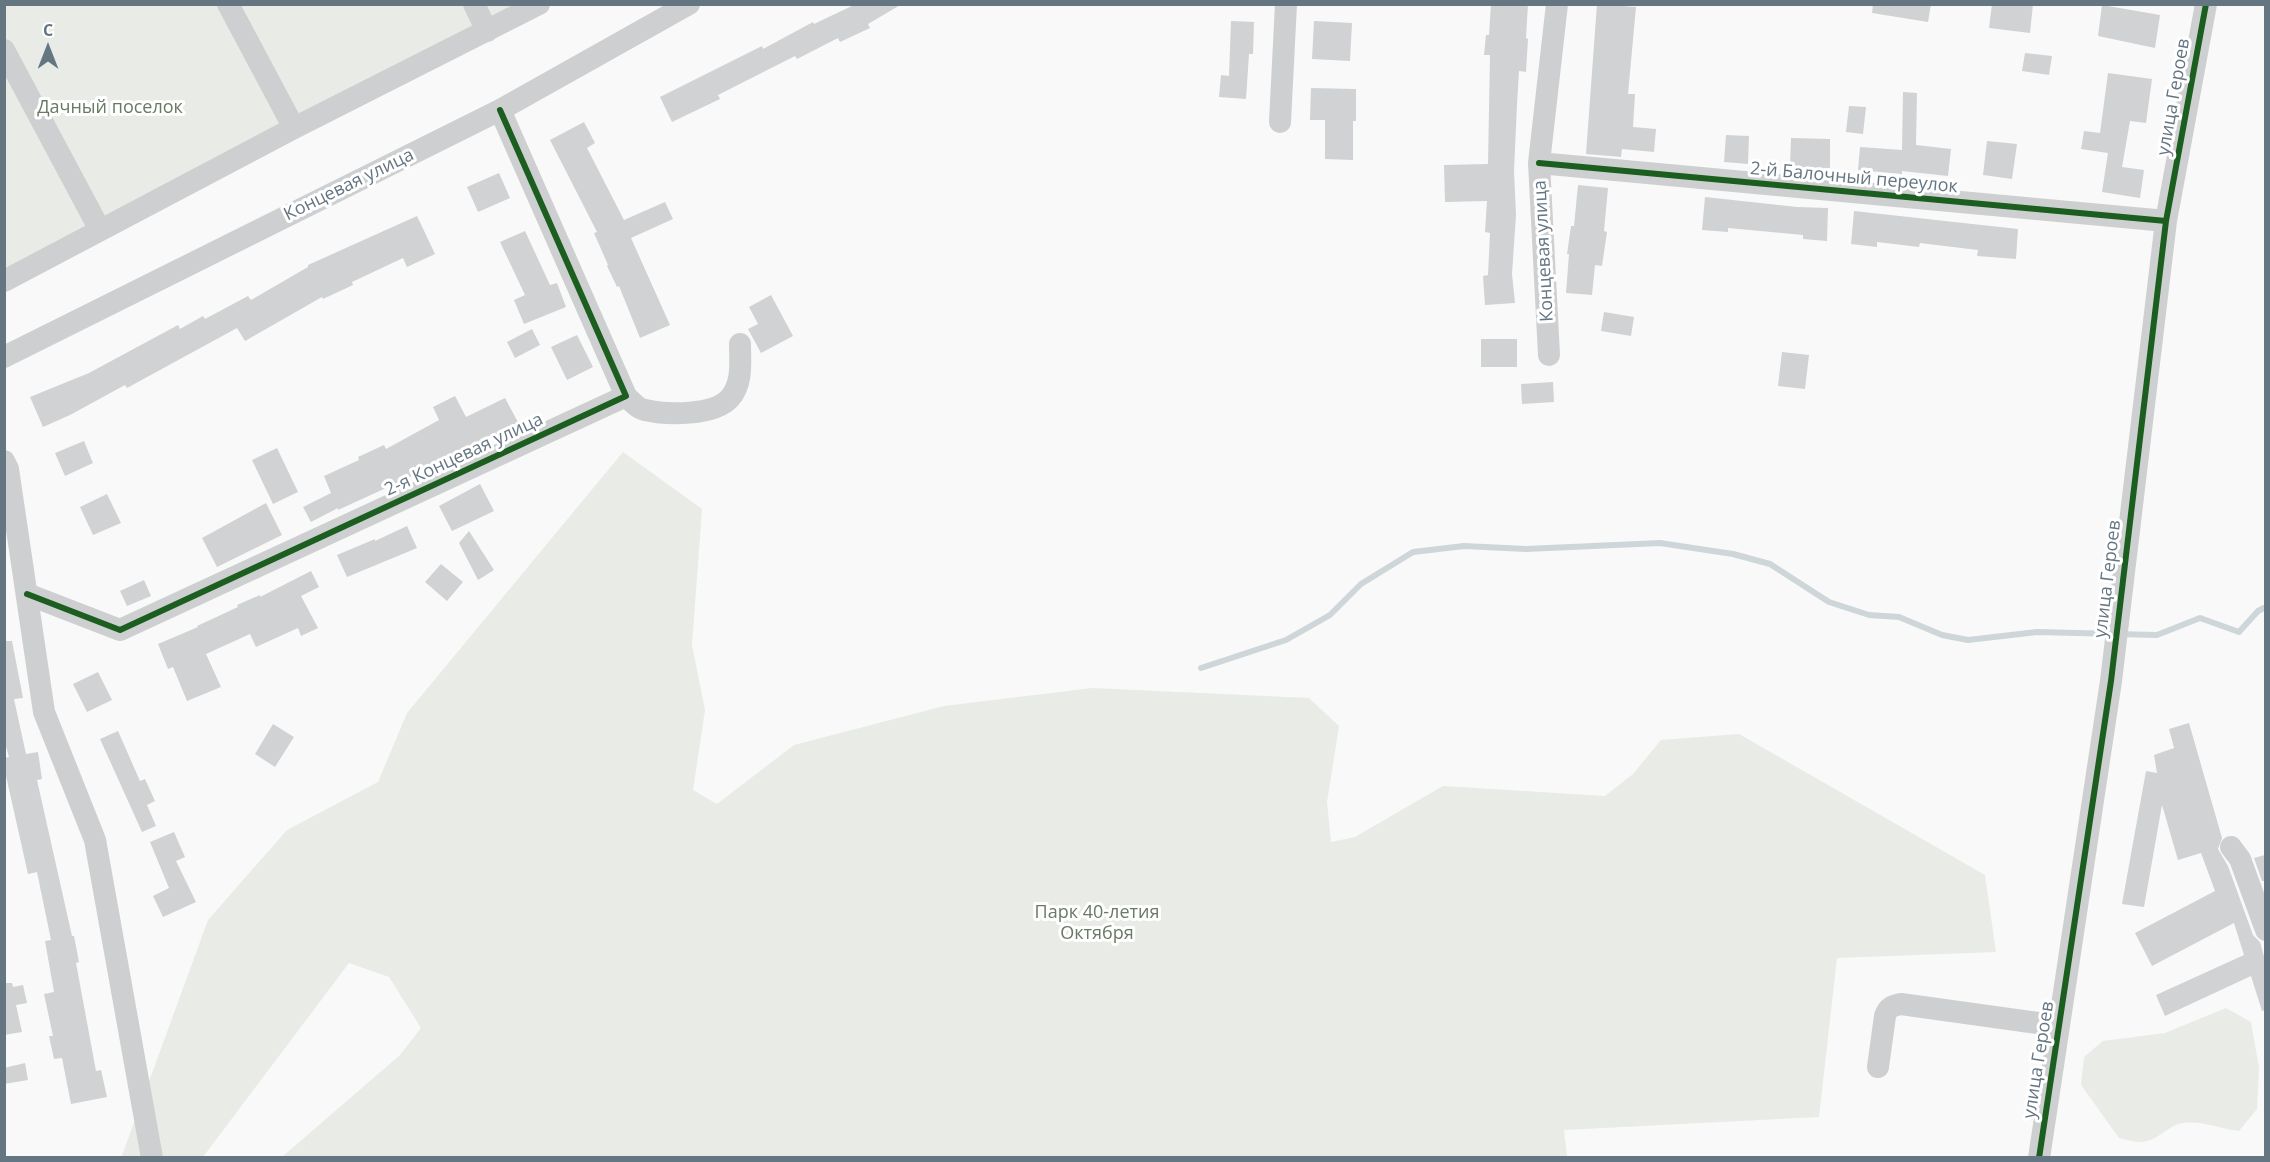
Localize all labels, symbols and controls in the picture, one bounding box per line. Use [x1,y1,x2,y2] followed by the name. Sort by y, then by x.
[18,18,78,78] north arrow
[43,19,53,41] text: С
[2153,37,2195,157] street label: улица Героев
[37,97,183,119] park label: Дачный поселок
[281,144,417,226] street label: Концевая улица
[1749,158,1959,198] street label: 2-й Балочный переулок
[1530,180,1558,322] street label: Концевая улица
[381,409,547,501] street label: 2-я Концевая улица
[2090,519,2126,639] street label: улица Героев
[1035,902,1159,944] park label: Парк 40-летия Октября
[2019,1000,2059,1120] street label: улица Героев

